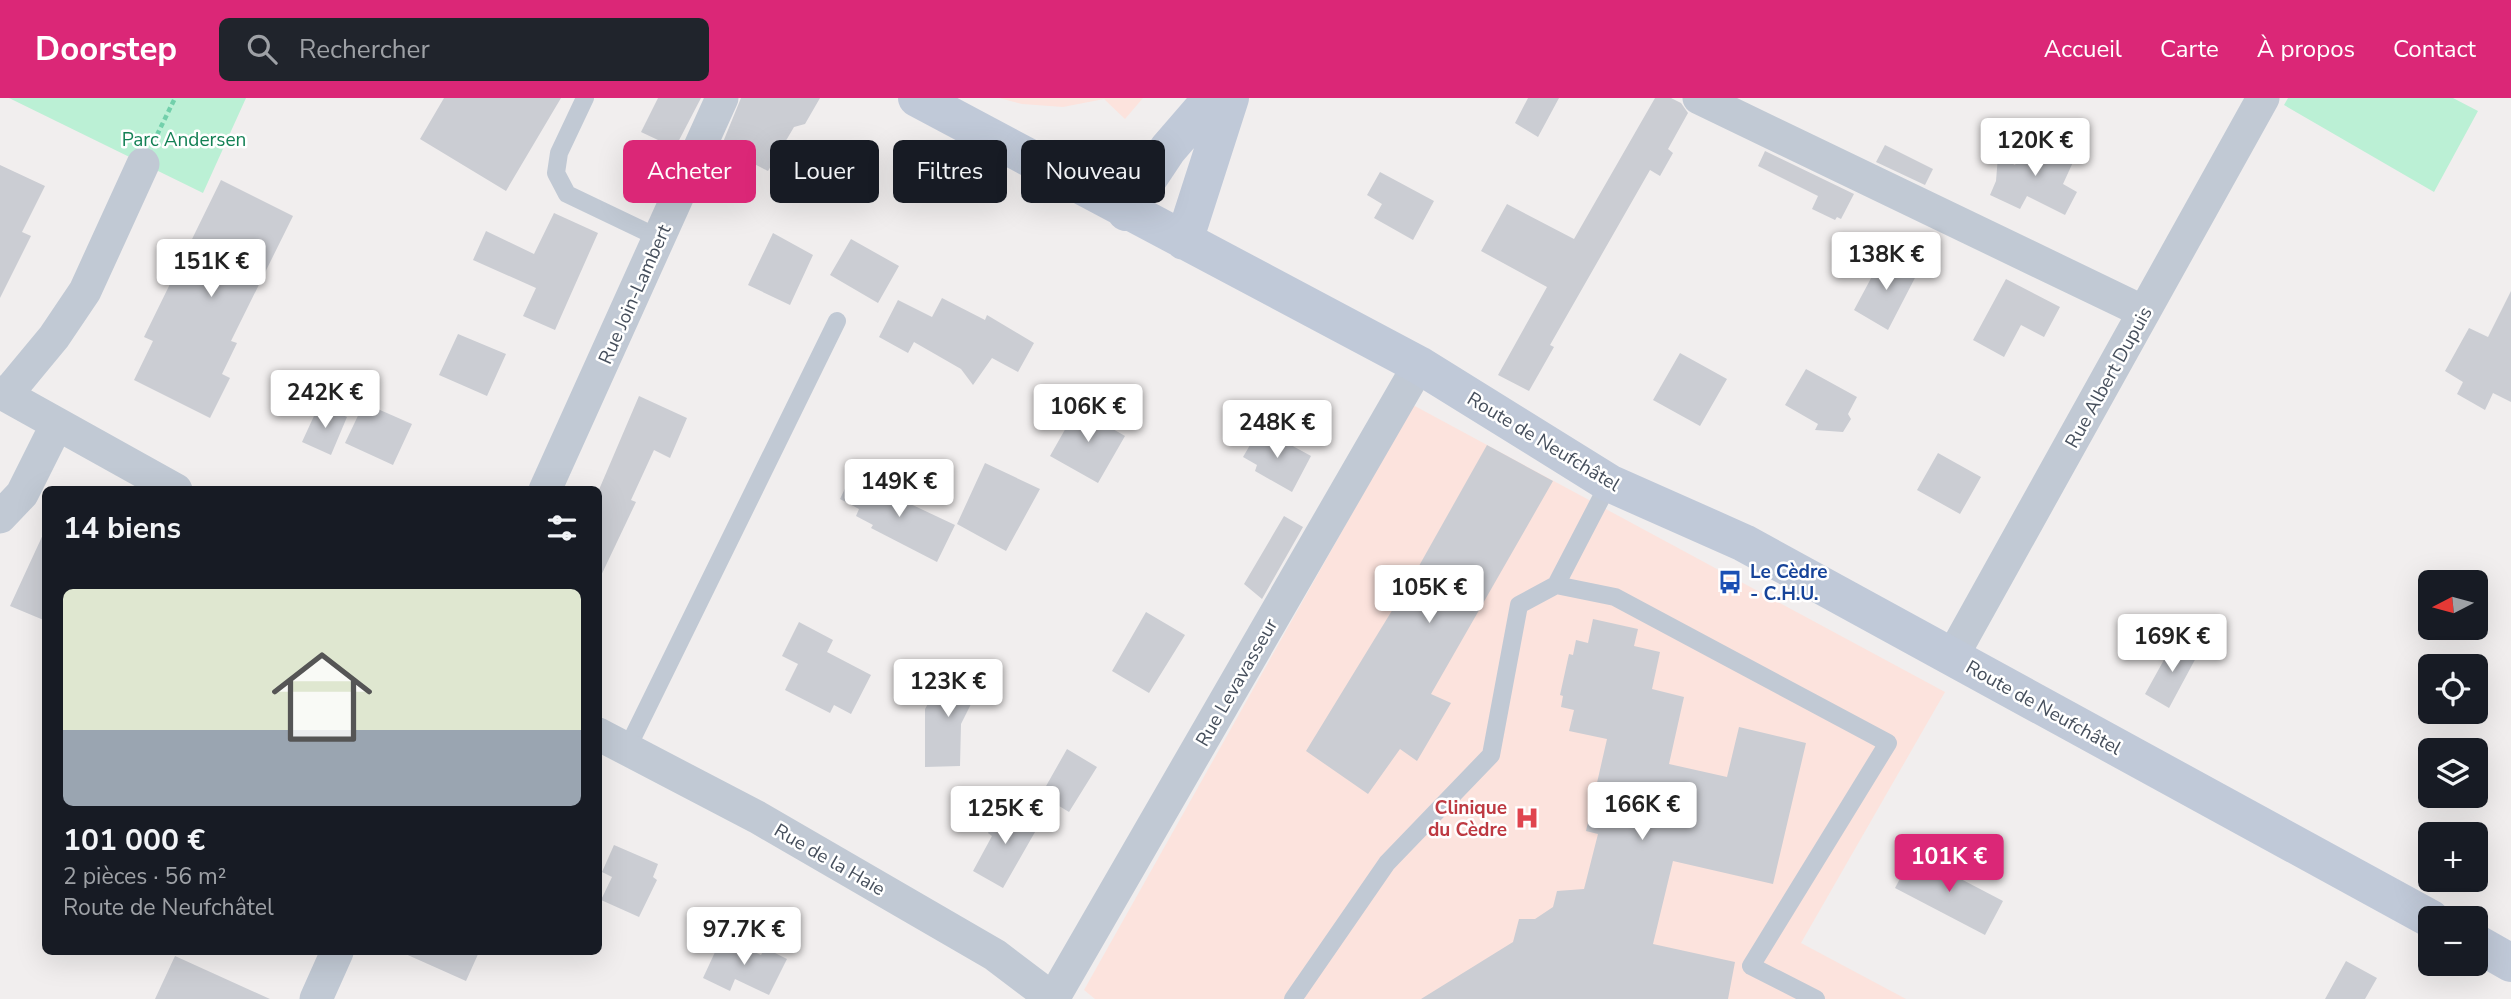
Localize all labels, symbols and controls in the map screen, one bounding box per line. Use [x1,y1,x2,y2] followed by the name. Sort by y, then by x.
[219,18,709,81] search box
[35,27,177,72] text: Doorstep
[243,30,281,68] icon: search
[299,32,430,67] text: Rechercher
[2044,33,2122,65] text: Accueil
[2160,33,2219,65] text: Carte
[2257,33,2355,65] text: À propos
[2393,33,2476,65] text: Contact
[1978,118,2092,178] pin: 120K €
[1997,125,2073,156] text: 120K €
[122,127,246,153] park label: Parc Andersen
[623,140,756,203] chip: Acheter
[770,140,879,203] chip: Louer
[893,140,1007,203] chip: Filtres
[1021,140,1165,203] chip: Nouveau
[593,220,677,368] street label: Rue Join-Lambert
[1829,232,1943,292] pin: 138K €
[1848,239,1924,270] text: 138K €
[154,240,268,299] pin: 151K €
[173,246,249,277] text: 151K €
[2059,302,2159,453] street label: Rue Albert Dupuis
[268,370,382,430] pin: 242K €
[287,377,363,408] text: 242K €
[1031,384,1145,444] pin: 106K €
[1462,386,1625,498] street label: Route de Neufchâtel
[1050,391,1126,422] text: 106K €
[1220,400,1334,460] pin: 248K €
[1239,407,1315,438] text: 248K €
[842,460,956,519] pin: 149K €
[861,466,937,497] text: 149K €
[63,508,181,549] text: 14 biens
[543,509,581,547] icon: filters
[1750,559,1828,607] place label: Le Cèdre - C.H.U.
[1372,566,1486,625] pin: 105K €
[1716,568,1744,596] bus stop icon: Le Cèdre - C.H.U.
[2418,570,2488,640] north arrow
[2418,570,2488,976] map controls
[1391,572,1467,603] text: 105K €
[1190,614,1284,751] street label: Rue Levavasseur
[2115,614,2229,674] pin: 169K €
[2134,621,2210,652] text: 169K €
[259,634,385,760] icon: home
[1961,654,2126,762] street label: Route de Neufchâtel
[2418,654,2488,724] button: locate
[891,660,1005,719] pin: 123K €
[910,666,986,697] text: 123K €
[2418,738,2488,808] button: layers
[1585,782,1699,842] pin: 166K €
[948,786,1062,846] pin: 125K €
[1604,789,1680,820] text: 166K €
[967,793,1043,824] text: 125K €
[1428,795,1507,843] place label: Clinique du Cèdre
[1513,804,1541,832] hospital icon: Clinique du Cèdre
[769,818,890,902] street label: Rue de la Haie
[63,820,205,861] text: 101 000 €
[2418,822,2488,892] button: +
[1892,834,2006,894] pin: 101K €
[1911,841,1987,872] text: 101K €
[63,861,226,892] text: 2 pièces · 56 m²
[63,892,274,923] text: Route de Neufchâtel
[2418,906,2488,976] button: −
[679,908,809,967] pin: 97.7K €
[703,914,785,945] text: 97.7K €

